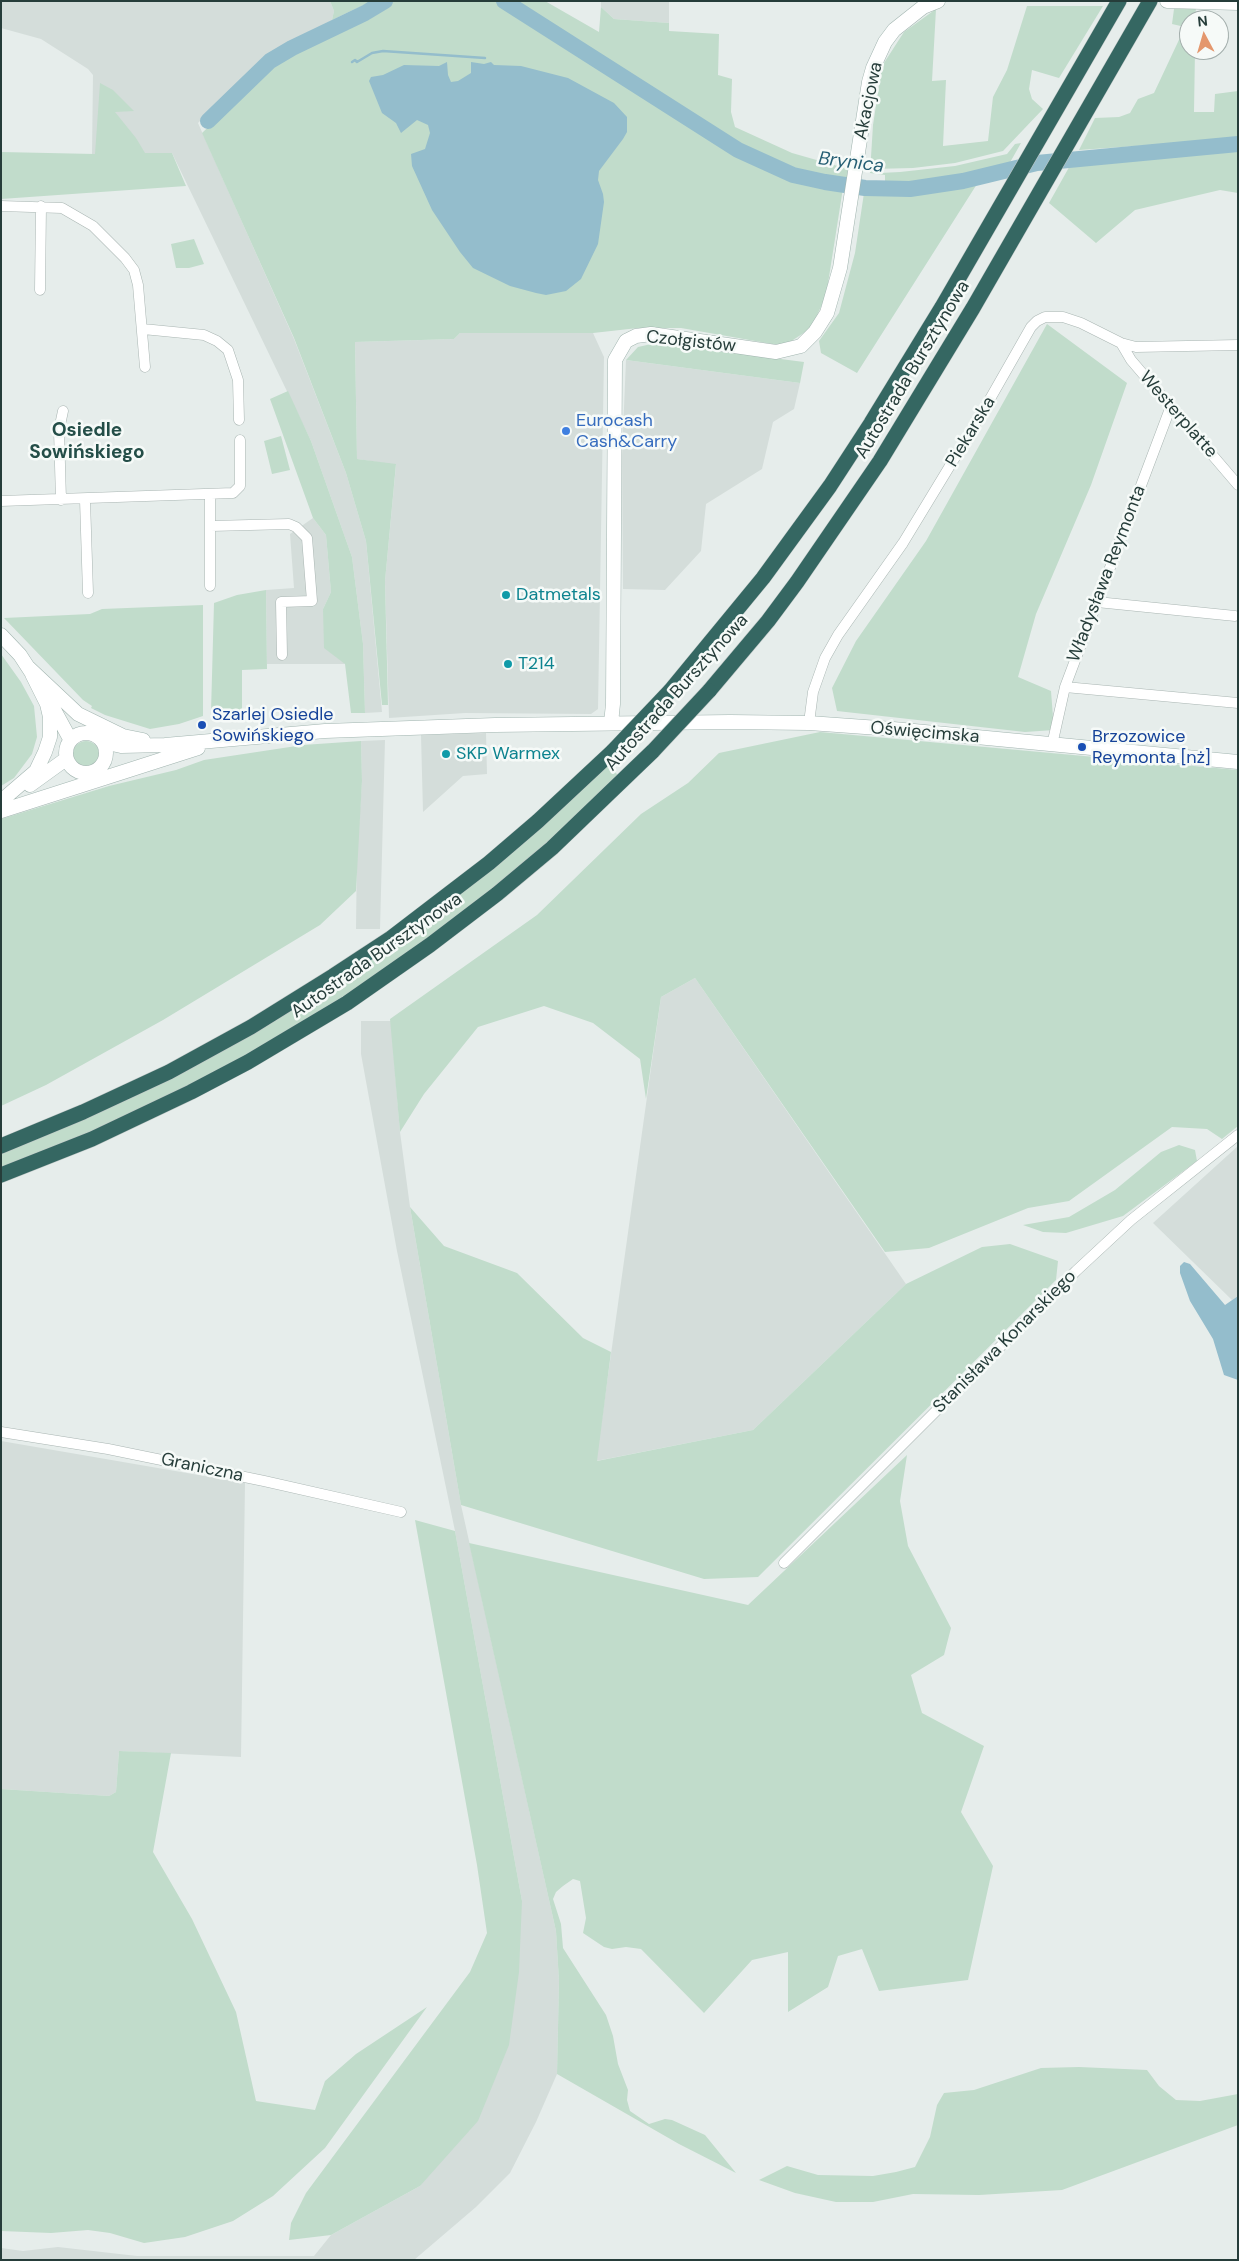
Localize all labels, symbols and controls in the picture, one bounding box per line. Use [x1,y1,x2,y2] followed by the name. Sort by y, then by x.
[1179,10,1229,60] north arrow
[1197,12,1209,31] text: N
[850,60,888,142] street label: Akacjowa
[817,148,885,178] water label: Brynica
[851,277,975,463] street label: Autostrada Bursztynowa
[645,327,737,357] street label: Czołgistów
[1134,367,1222,463] street label: Westerplatte
[942,393,1000,471] street label: Piekarska
[576,410,677,452] place label: Eurocash Cash&Carry
[29,420,145,464] district label: Osiedle Sowińskiego
[560,425,572,437] marker: Eurocash Cash&Carry
[1063,483,1151,665] street label: Władysława Reymonta
[516,584,601,606] place label: Datmetals
[500,589,512,601] marker: Datmetals
[601,610,753,776] street label: Autostrada Bursztynowa
[518,653,555,675] place label: T214
[502,658,514,670] marker: T214
[212,704,334,746] place label: Szarlej Osiedle Sowińskiego
[870,717,980,749] street label: Oświęcimska
[196,719,208,731] marker: Szarlej Osiedle Sowińskiego
[1092,726,1211,769] place label: Brzozowice Reymonta [nż]
[1076,741,1088,753] marker: Brzozowice Reymonta [nż]
[456,743,560,765] place label: SKP Warmex
[440,748,452,760] marker: SKP Warmex
[287,889,467,1023] street label: Autostrada Bursztynowa
[929,1266,1081,1418] street label: Stanisława Konarskiego
[159,1449,245,1487] street label: Graniczna

